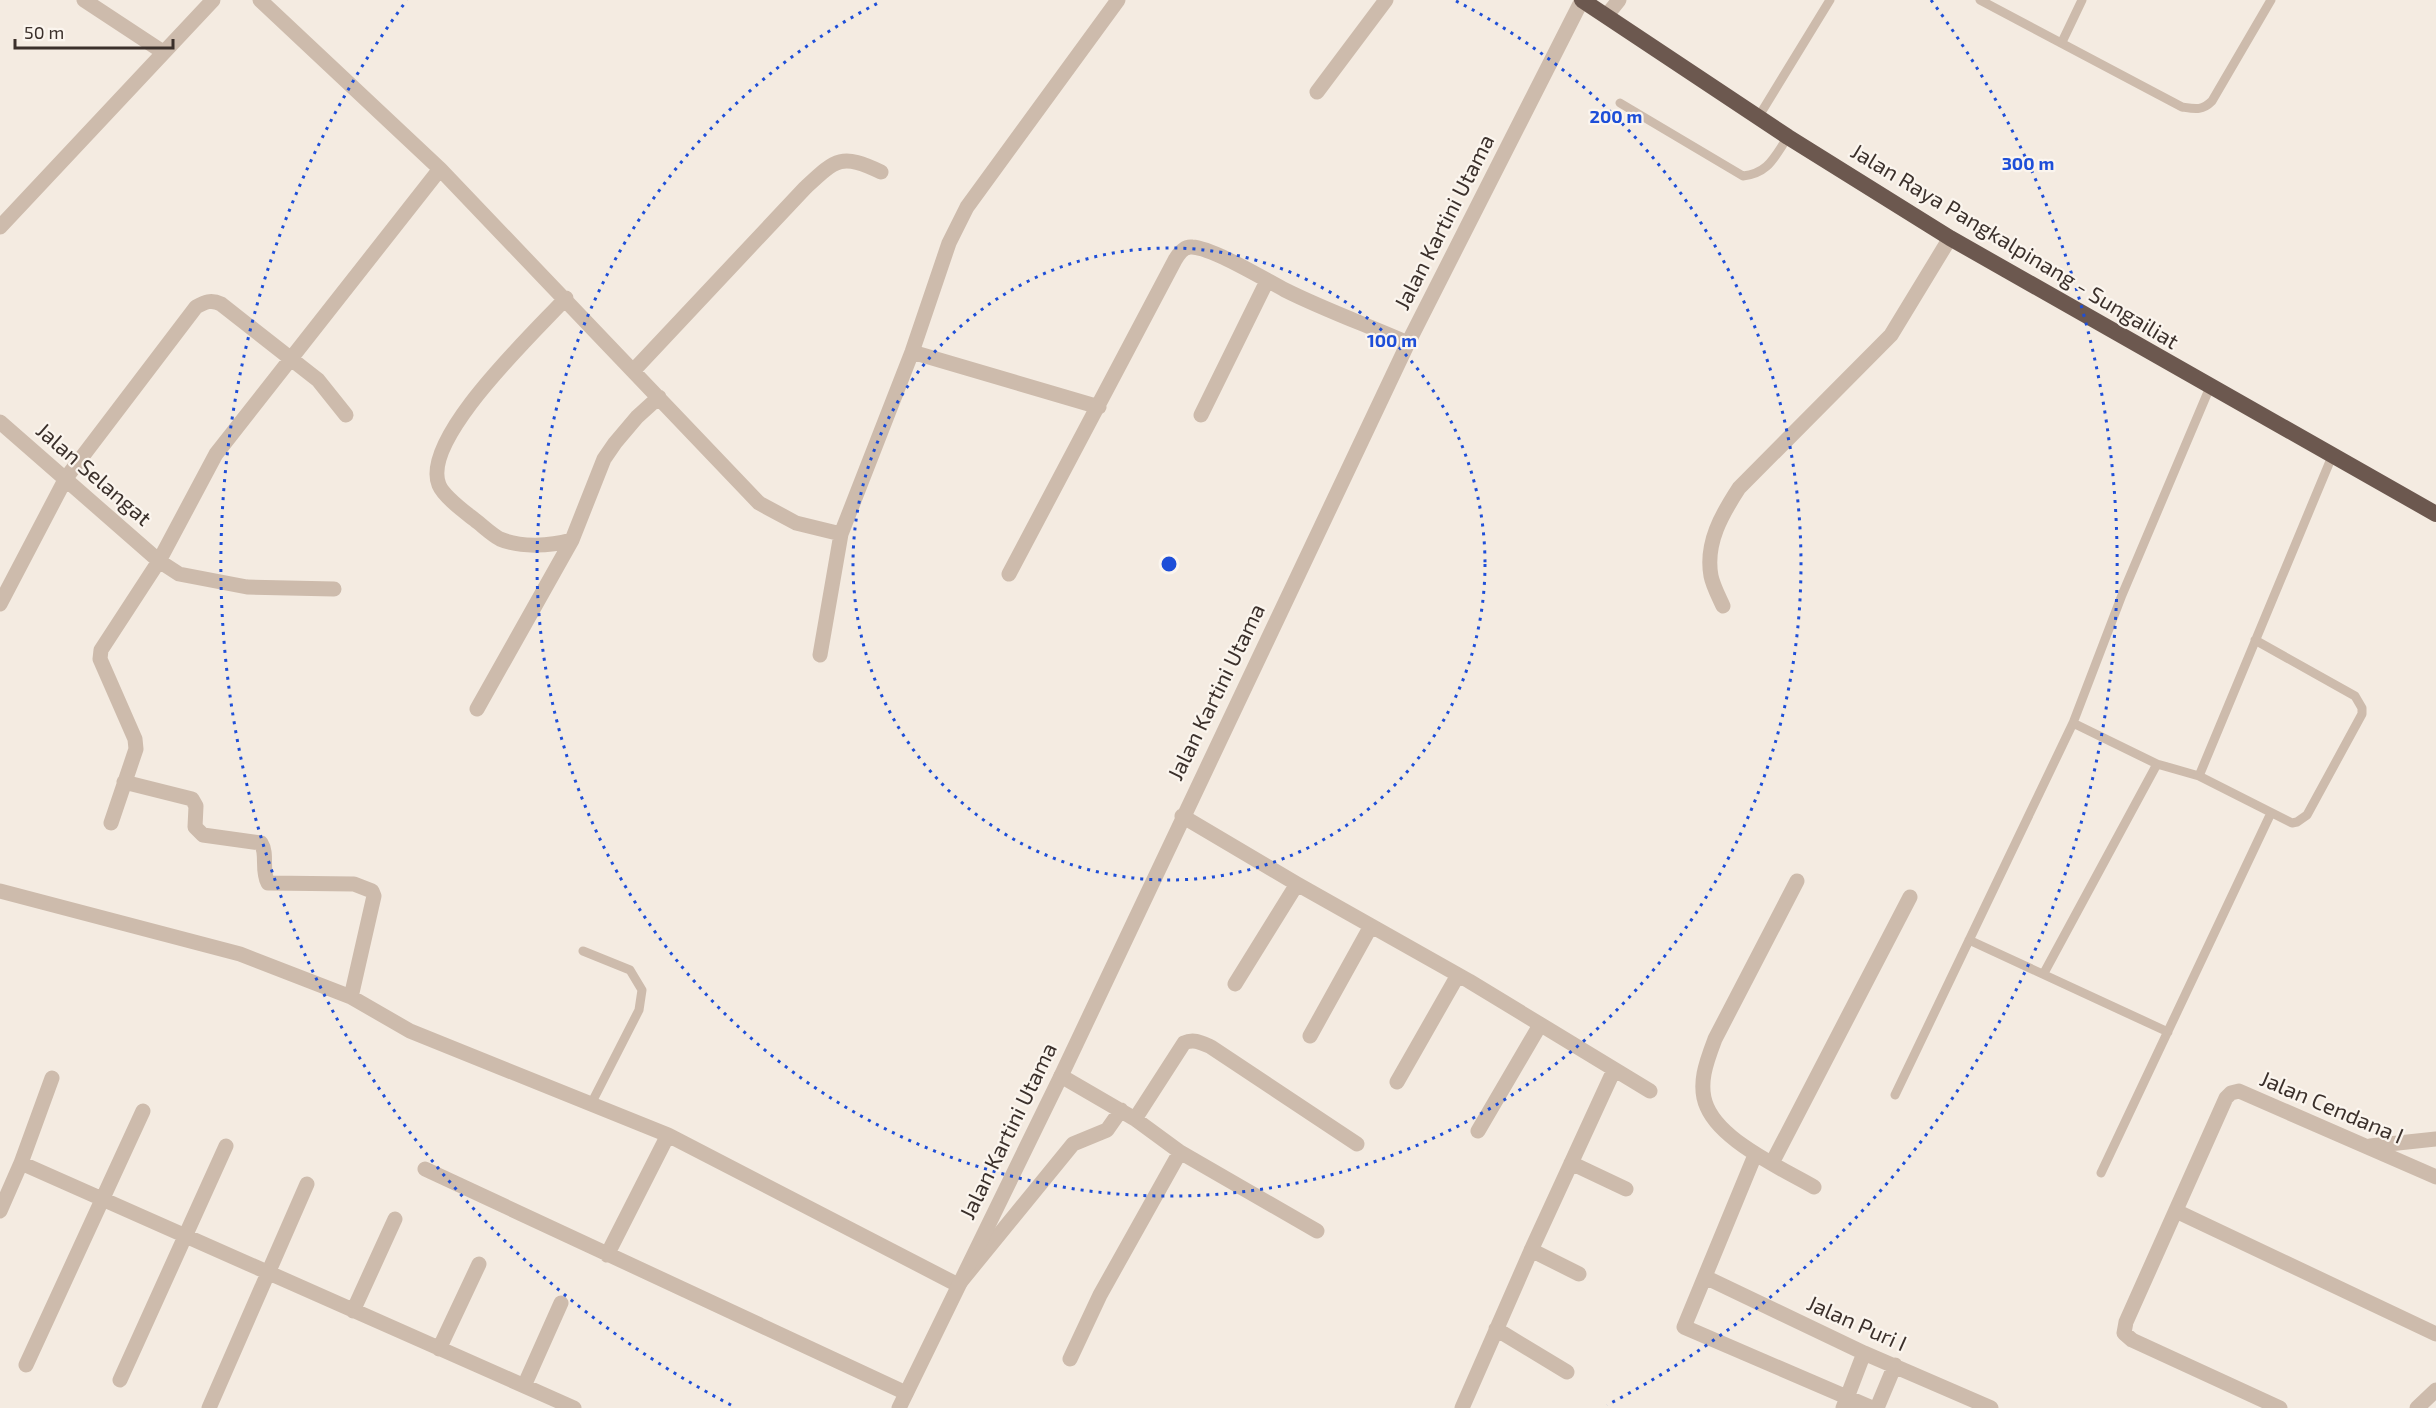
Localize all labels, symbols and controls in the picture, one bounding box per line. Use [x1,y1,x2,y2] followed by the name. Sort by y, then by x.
[15,12,172,50] scale bar
[24,21,64,43] text: 50 m
[1590,105,1642,127] text: 200 m
[1388,130,1499,314] street label: Jalan Kartini Utama
[1847,137,2184,354] street label: Jalan Raya Pangkalpinang - Sungailiat
[2002,152,2054,174] text: 300 m
[1367,329,1417,351] text: 100 m
[32,416,158,530] street label: Jalan Selangat
[1159,554,1179,574] centre of rings
[1161,599,1269,784] street label: Jalan Kartini Utama
[953,1038,1061,1223] street label: Jalan Kartini Utama
[2257,1064,2408,1148] street label: Jalan Cendana I
[1804,1289,1911,1356] street label: Jalan Puri I

